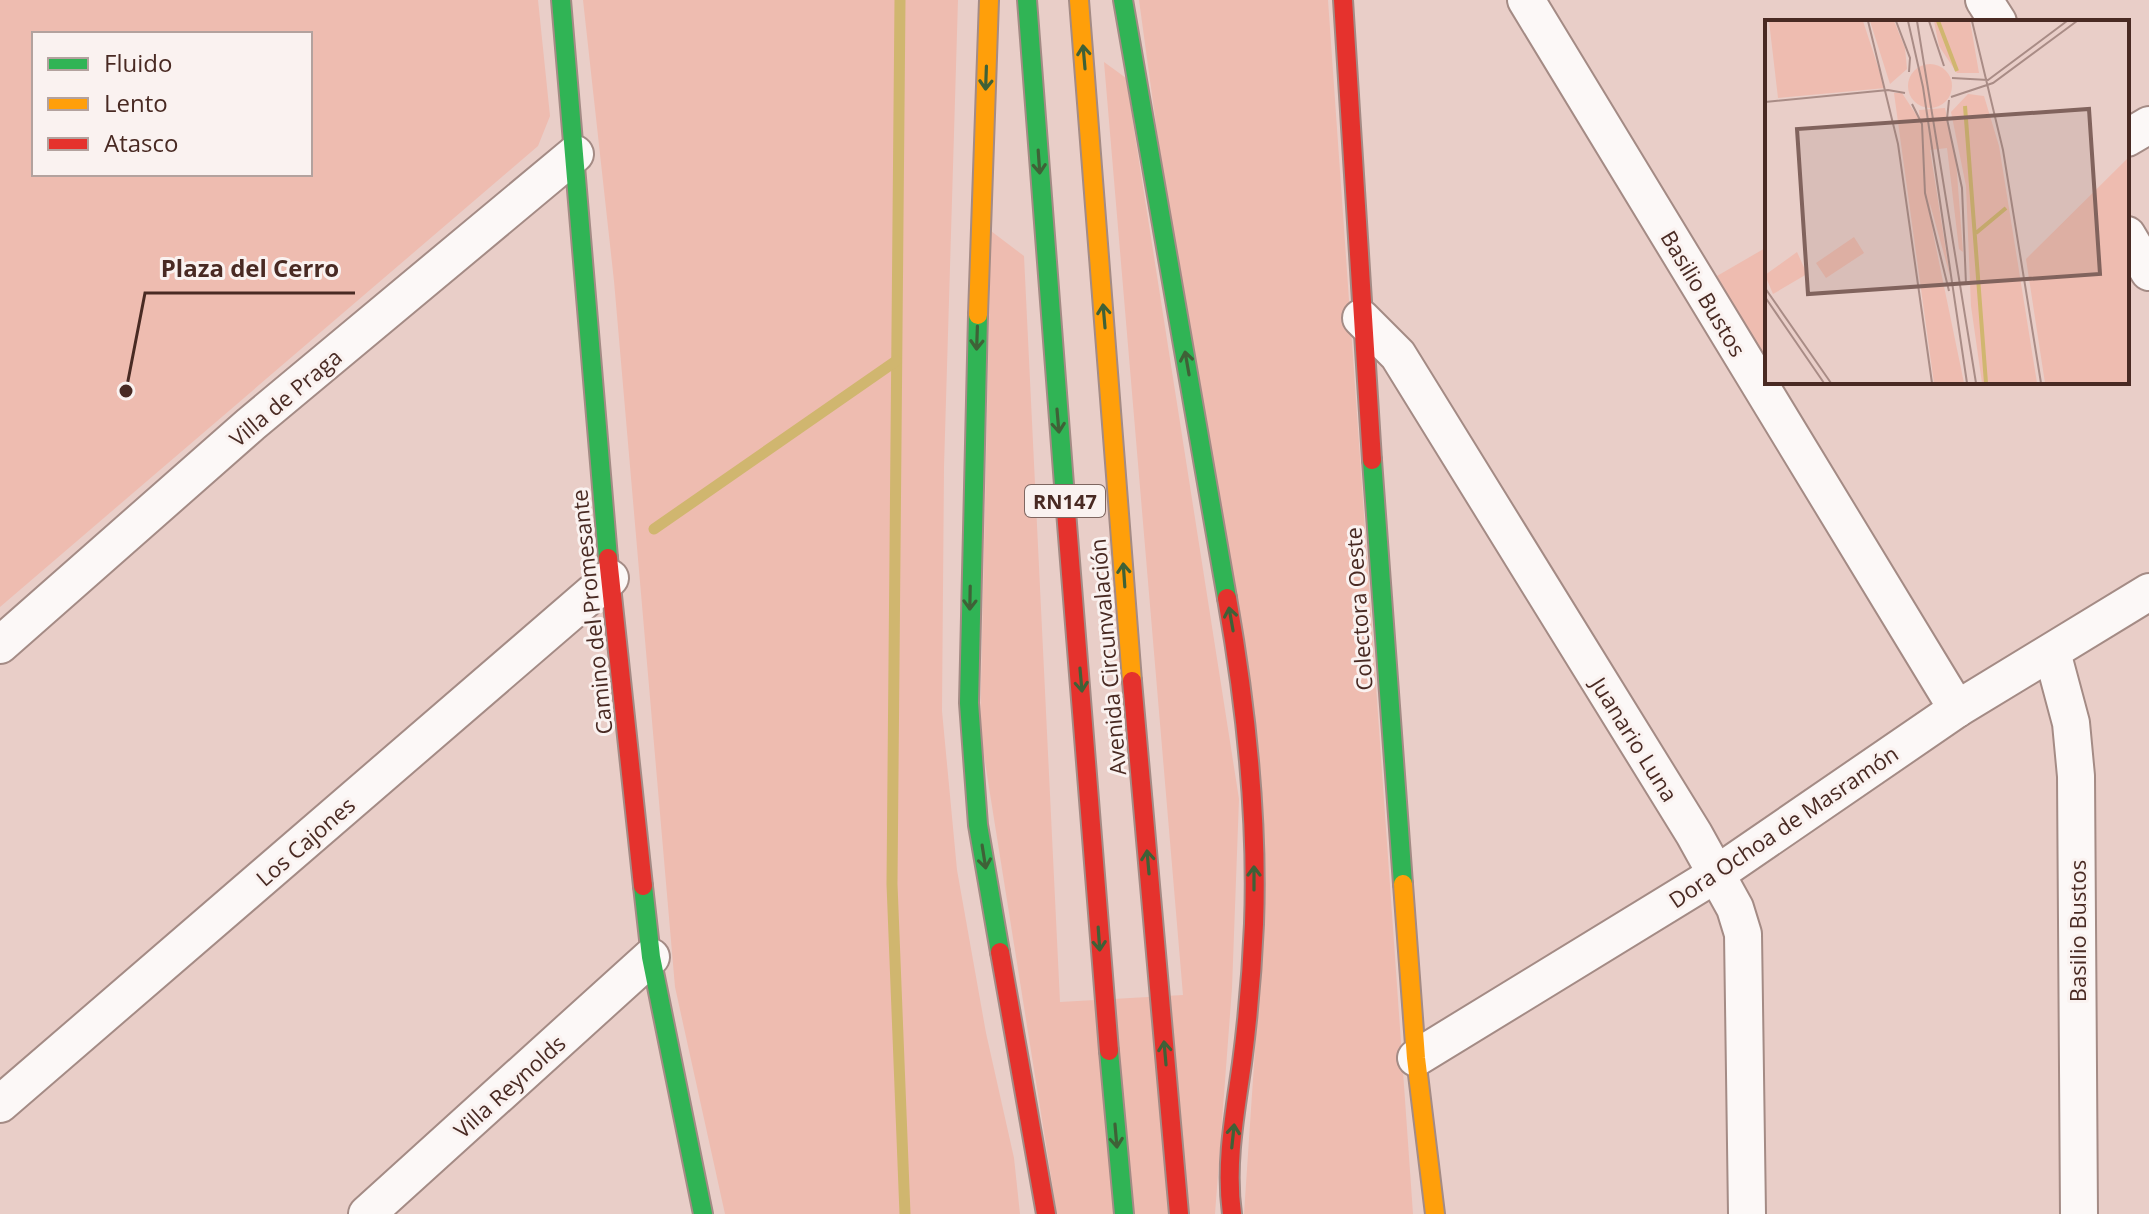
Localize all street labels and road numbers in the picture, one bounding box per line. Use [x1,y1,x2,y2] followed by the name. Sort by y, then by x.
[1655,224,1753,362] street label: Basilio Bustos
[223,341,347,453] street label: Villa de Praga
[1025,485,1105,517] road number: RN147
[563,488,619,736] street label: Camino del Promesante
[1337,526,1379,692] street label: Colectora Oeste
[1082,537,1132,777] street label: Avenida Circunvalación
[1584,669,1685,807] street label: Juanario Luna
[1662,738,1904,914] street label: Dora Ochoa de Masramón
[249,790,361,892] street label: Los Cajones
[2062,860,2092,1002] street label: Basilio Bustos
[447,1028,571,1144] street label: Villa Reynolds

